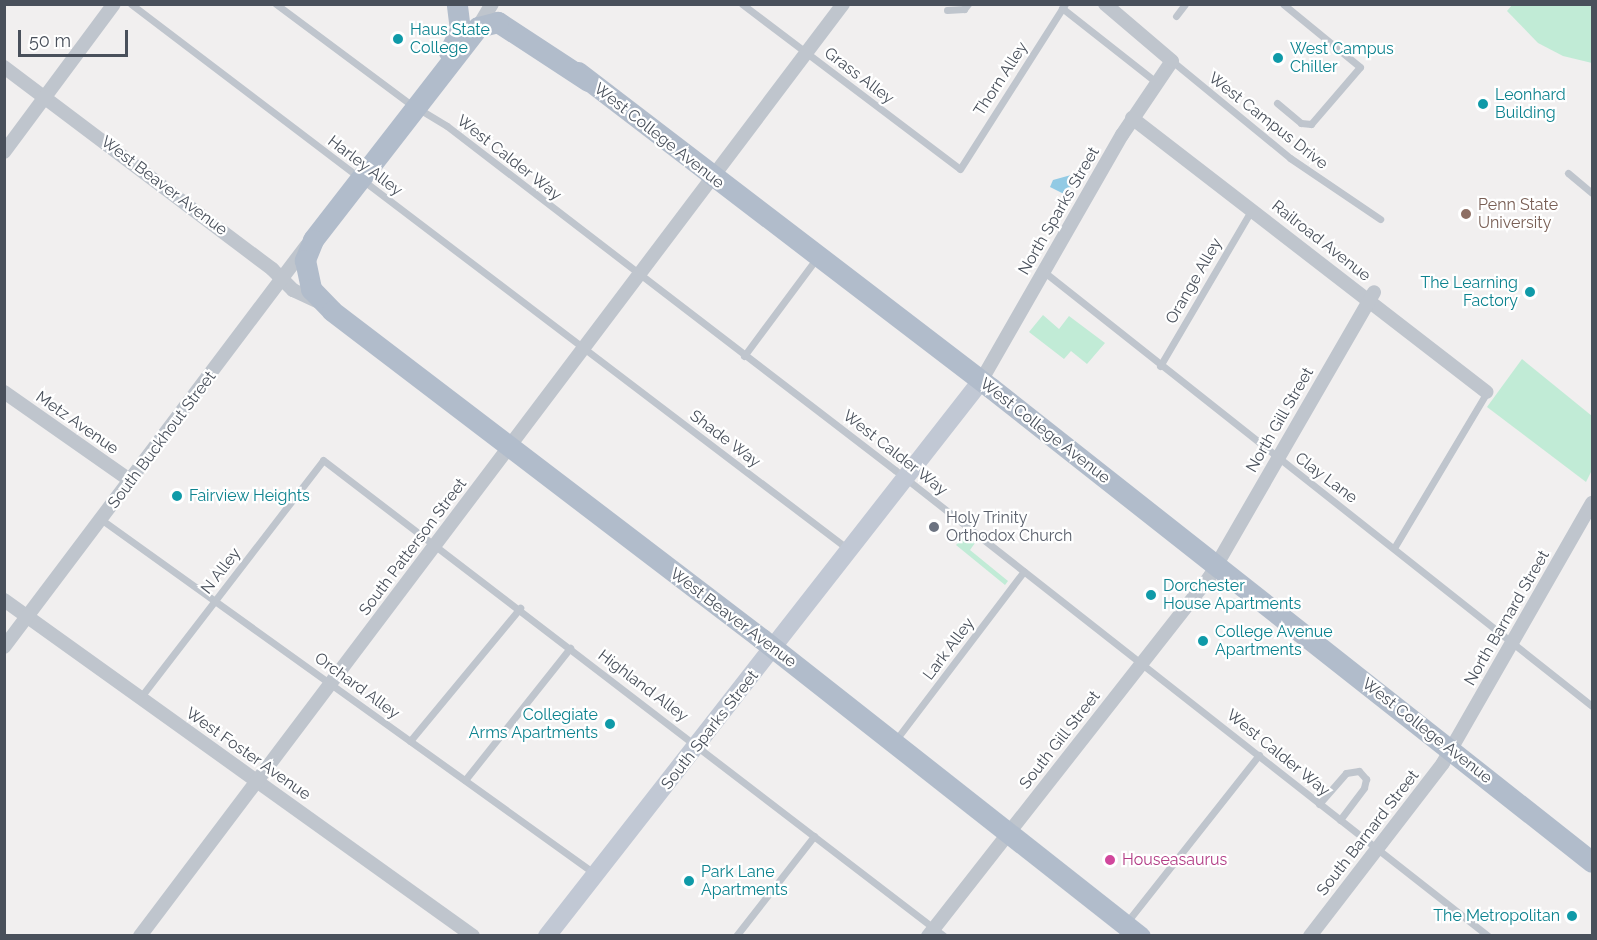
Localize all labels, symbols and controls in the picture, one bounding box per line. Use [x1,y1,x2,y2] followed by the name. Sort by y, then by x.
[21,18,130,56] scale bar
[410,20,490,58] place label: Haus State College
[29,30,71,51] text: 50 m
[391,32,405,46] marker: Haus State College
[970,38,1032,120] street label: Thorn Alley
[1290,39,1394,77] place label: West Campus Chiller
[820,43,898,109] street label: Grass Alley
[1271,51,1285,65] marker: West Campus Chiller
[1205,68,1331,174] street label: West Campus Drive
[590,79,728,193] street label: West College Avenue
[1495,85,1566,123] place label: Leonhard Building
[1476,97,1490,111] marker: Leonhard Building
[453,111,565,205] street label: West Calder Way
[323,131,407,201] street label: Harley Alley
[97,132,231,240] street label: West Beaver Avenue
[1015,144,1103,278] street label: North Sparks Street
[1478,195,1558,233] place label: Penn State University
[1268,196,1374,286] street label: Railroad Avenue
[1459,207,1473,221] marker: Penn State University
[1162,235,1226,327] street label: Orange Alley
[1421,273,1518,311] place label: The Learning Factory
[1523,285,1537,299] marker: The Learning Factory
[1242,364,1318,476] street label: North Gill Street
[104,368,220,512] street label: South Buckhout Street
[976,374,1114,488] street label: West College Avenue
[32,387,122,459] street label: Metz Avenue
[686,406,764,472] street label: Shade Way
[839,406,951,500] street label: West Calder Way
[1291,448,1361,508] street label: Clay Lane
[355,475,471,619] street label: South Patterson Street
[189,486,310,506] place label: Fairview Heights
[170,489,184,503] marker: Fairview Heights
[946,508,1072,546] place label: Holy Trinity Orthodox Church
[927,520,941,534] marker: Holy Trinity Orthodox Church
[197,544,245,598] street label: N Alley
[1460,547,1554,689] street label: North Barnard Street
[666,564,800,672] street label: West Beaver Avenue
[1163,576,1302,614] place label: Dorchester House Apartments
[1144,588,1158,602] marker: Dorchester House Apartments
[919,614,979,684] street label: Lark Alley
[1215,622,1333,660] place label: College Avenue Apartments
[1196,634,1210,648] marker: College Avenue Apartments
[594,646,692,726] street label: Highland Alley
[311,649,403,723] street label: Orchard Alley
[657,667,763,793] street label: South Sparks Street
[1358,674,1496,788] street label: West College Avenue
[1016,687,1104,793] street label: South Gill Street
[182,703,314,805] street label: West Foster Avenue
[468,705,598,743] place label: Collegiate Arms Apartments
[1222,705,1334,801] street label: West Calder Way
[603,717,617,731] marker: Collegiate Arms Apartments
[1313,766,1423,900] street label: South Barnard Street
[1122,850,1227,870] place label: Houseasaurus
[1103,853,1117,867] marker: Houseasaurus
[701,862,788,900] place label: Park Lane Apartments
[682,874,696,888] marker: Park Lane Apartments
[1433,906,1560,926] place label: The Metropolitan
[1565,909,1579,923] marker: The Metropolitan

